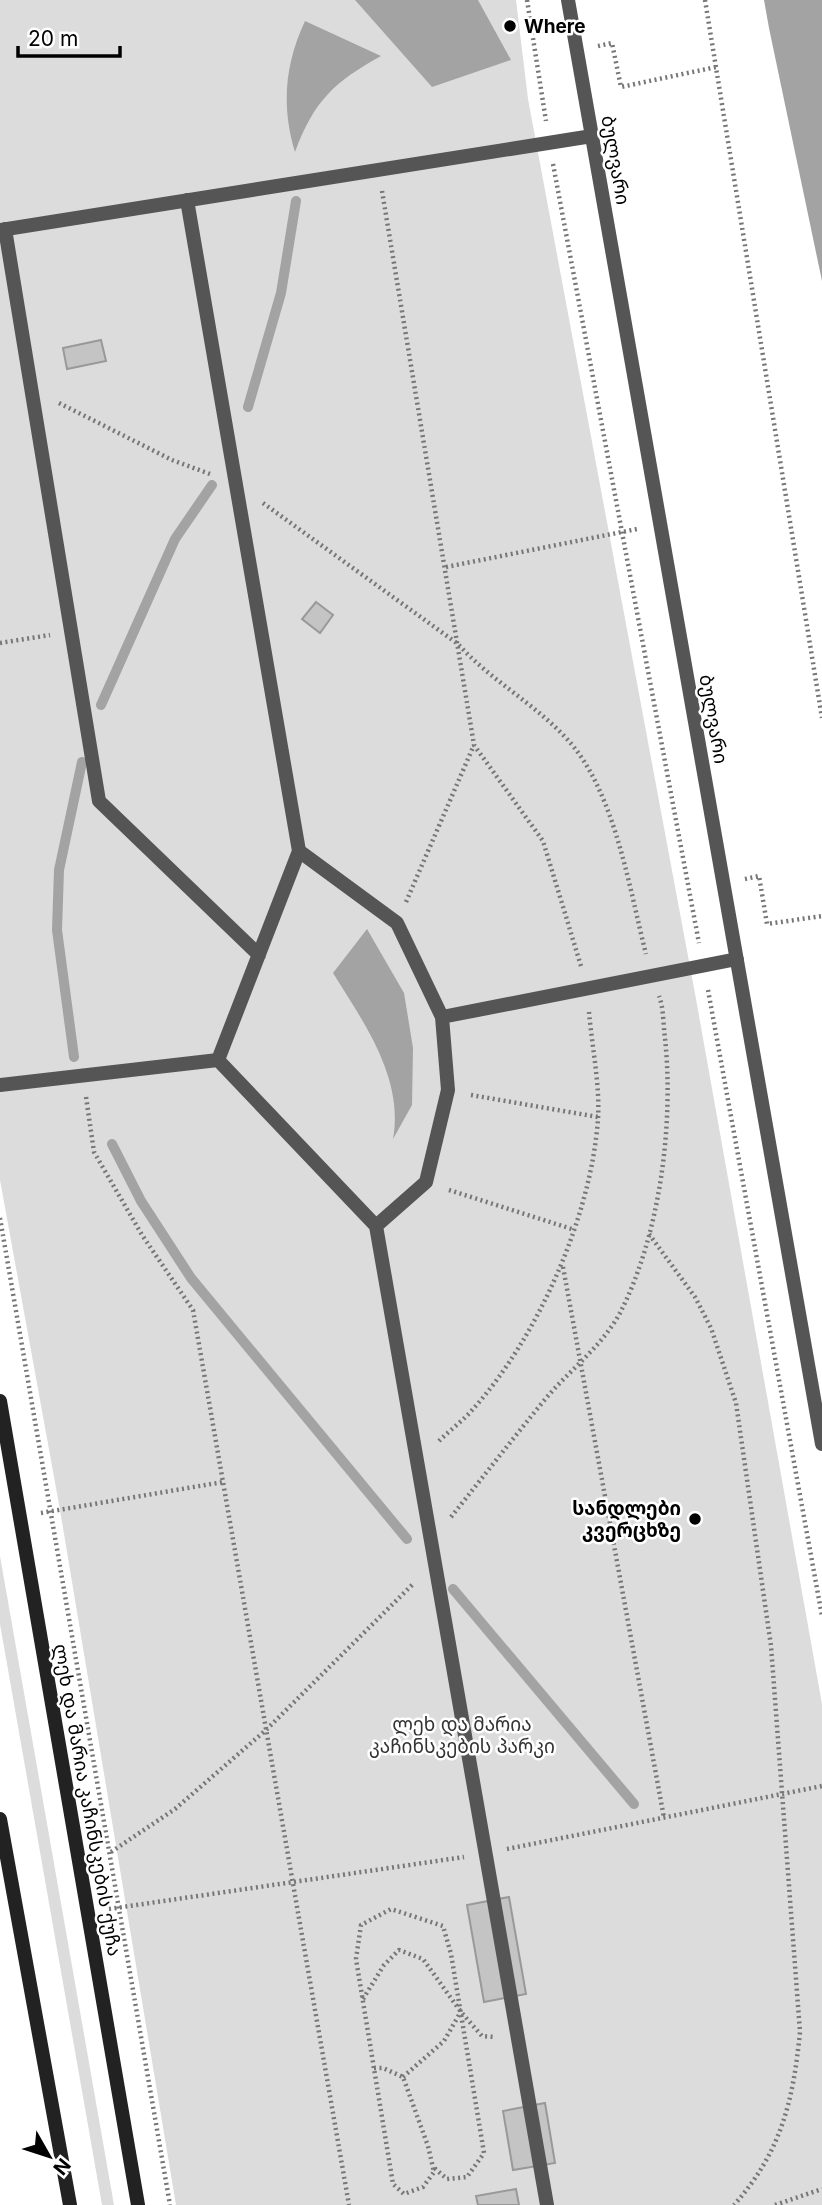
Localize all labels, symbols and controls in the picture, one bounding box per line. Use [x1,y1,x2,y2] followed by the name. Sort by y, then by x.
[18,14,119,58] scale bar
[524,15,585,38] place label: Where
[502,18,518,34] marker: Where
[28,26,78,51] text: 20 m
[595,114,635,207] street label: ბულვარი
[693,673,733,766] street label: ბულვარი
[572,1497,681,1542] place label: სანდლები კვერცხზე
[687,1511,703,1527] marker: სანდლები კვერცხზე
[48,1642,126,1958] street label: ლეხ და მარია კაჩინსკების ქუჩა
[369,1713,555,1758] park label: ლეხ და მარია კაჩინსკების პარკი
[14,2121,84,2191] north arrow
[48,2154,75,2179] text: N

